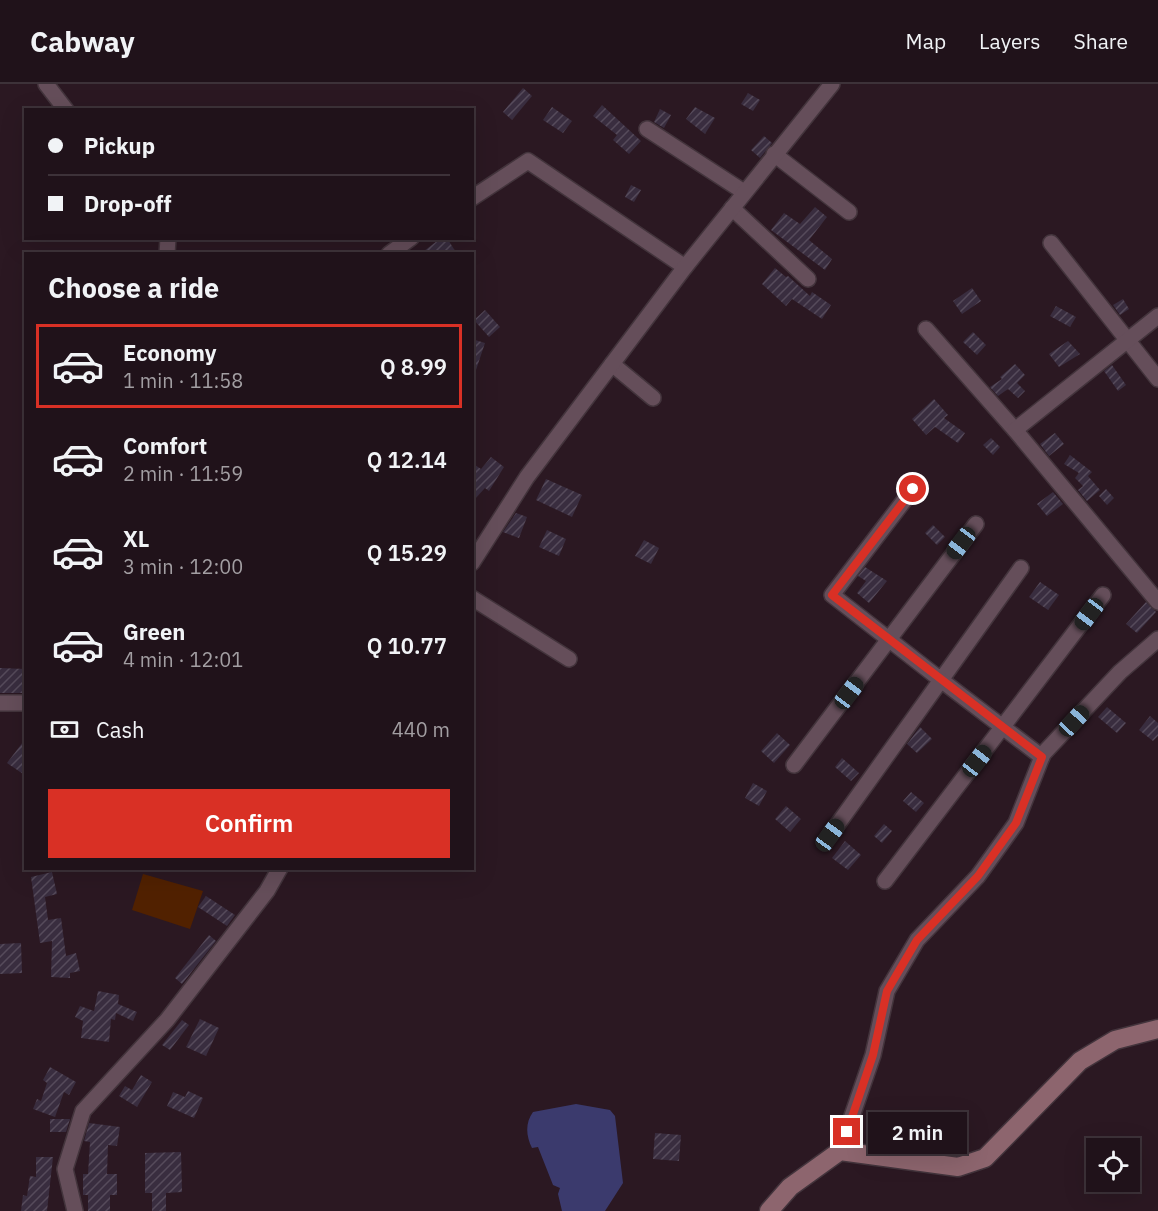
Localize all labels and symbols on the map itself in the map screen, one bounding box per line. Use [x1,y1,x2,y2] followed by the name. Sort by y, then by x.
[899,475,926,502] route start
[943,523,979,563] car
[1071,594,1107,634] car
[831,673,867,713] car
[1055,702,1093,740] car
[959,741,995,781] car
[812,815,848,855] car
[868,1111,967,1153] callout: 2 min
[833,1118,860,1145] route end

